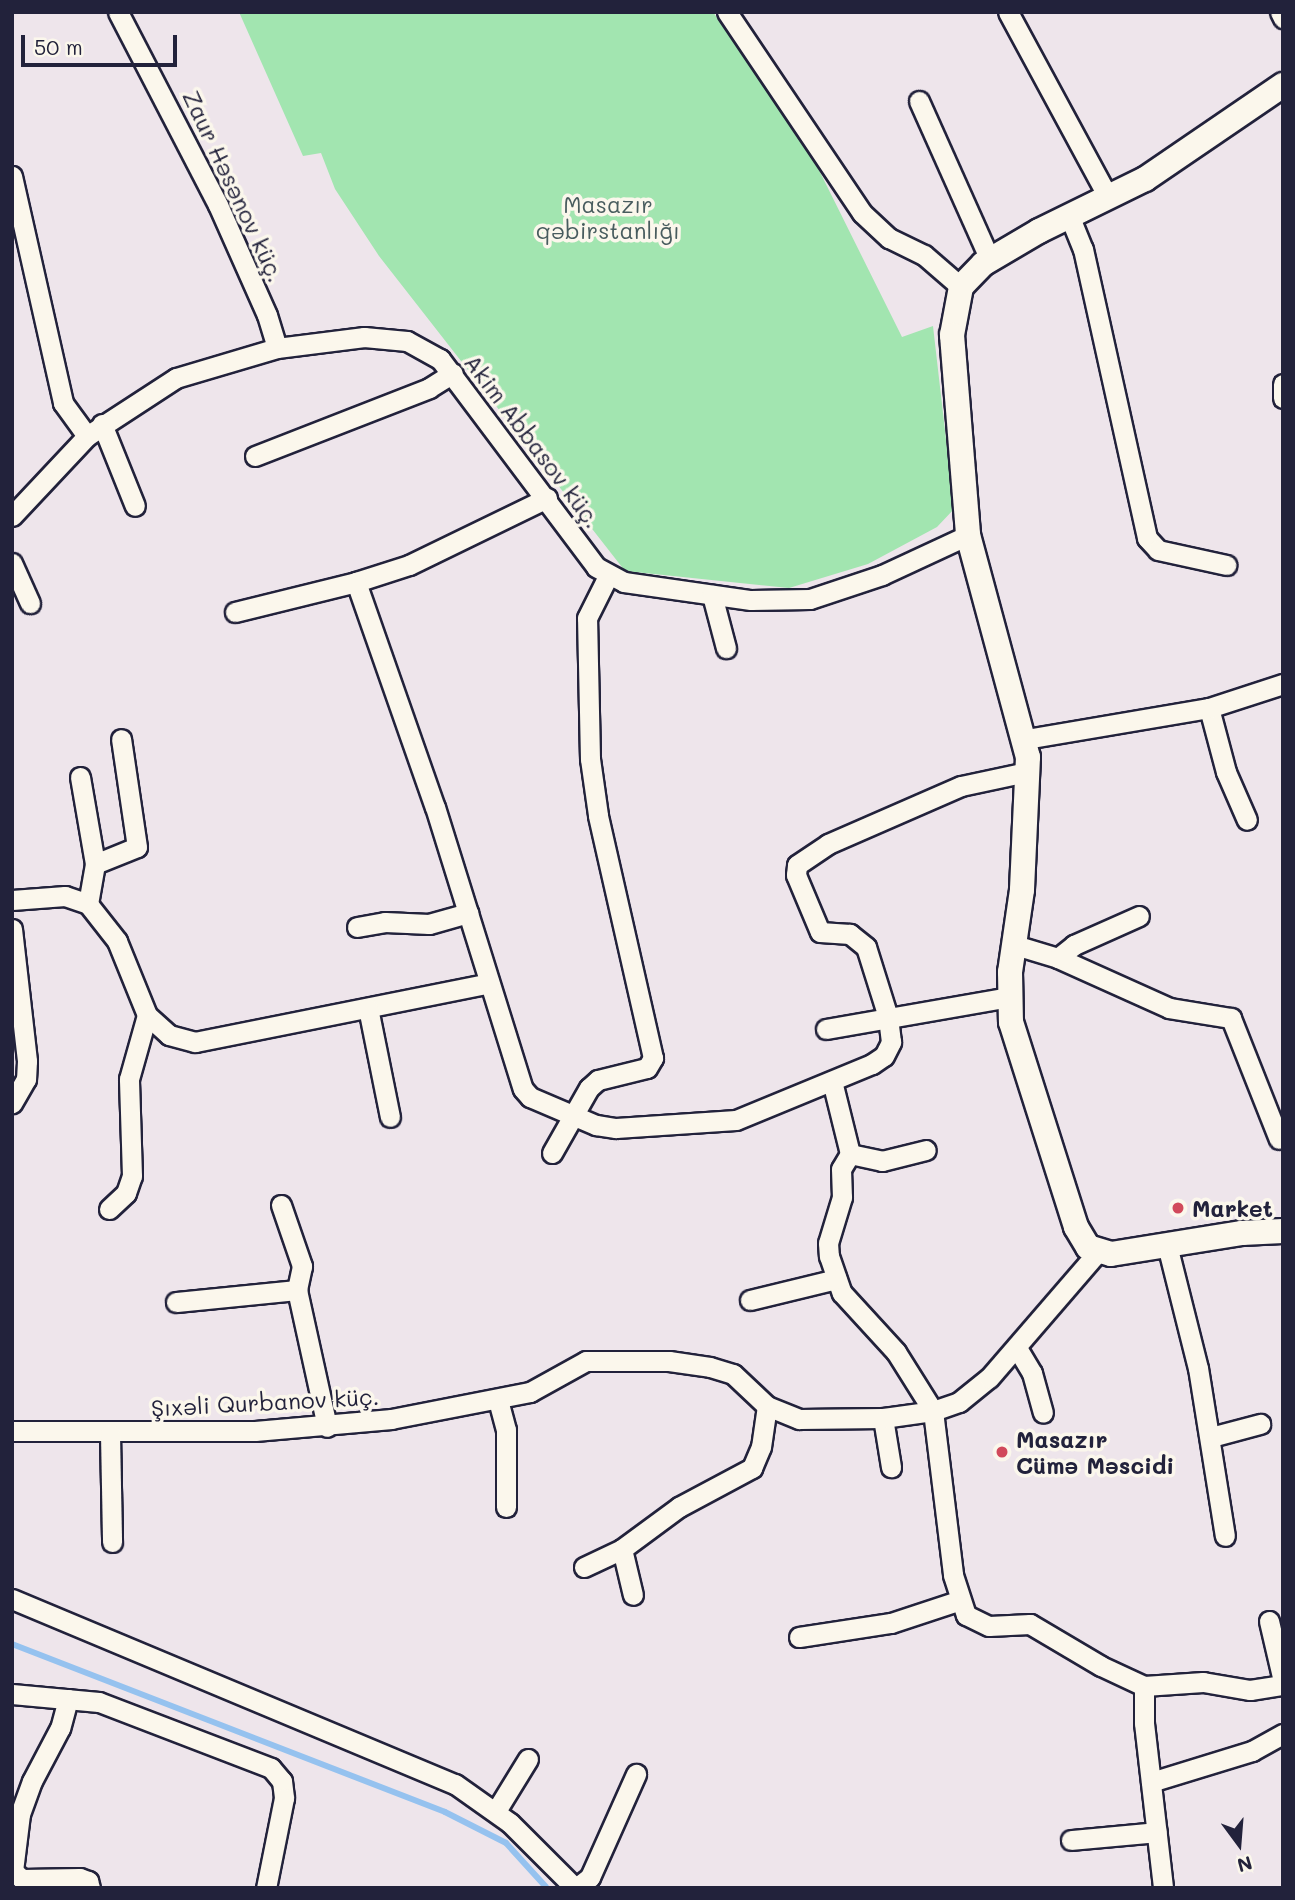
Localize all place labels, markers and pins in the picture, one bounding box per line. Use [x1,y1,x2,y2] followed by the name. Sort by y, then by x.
[1192,1194,1273,1222] place label: Market
[1170,1200,1186,1216] marker: Market
[1016,1425,1174,1479] place label: Masazır Cümə Məscidi
[994,1444,1010,1460] marker: Masazır Cümə Məscidi

